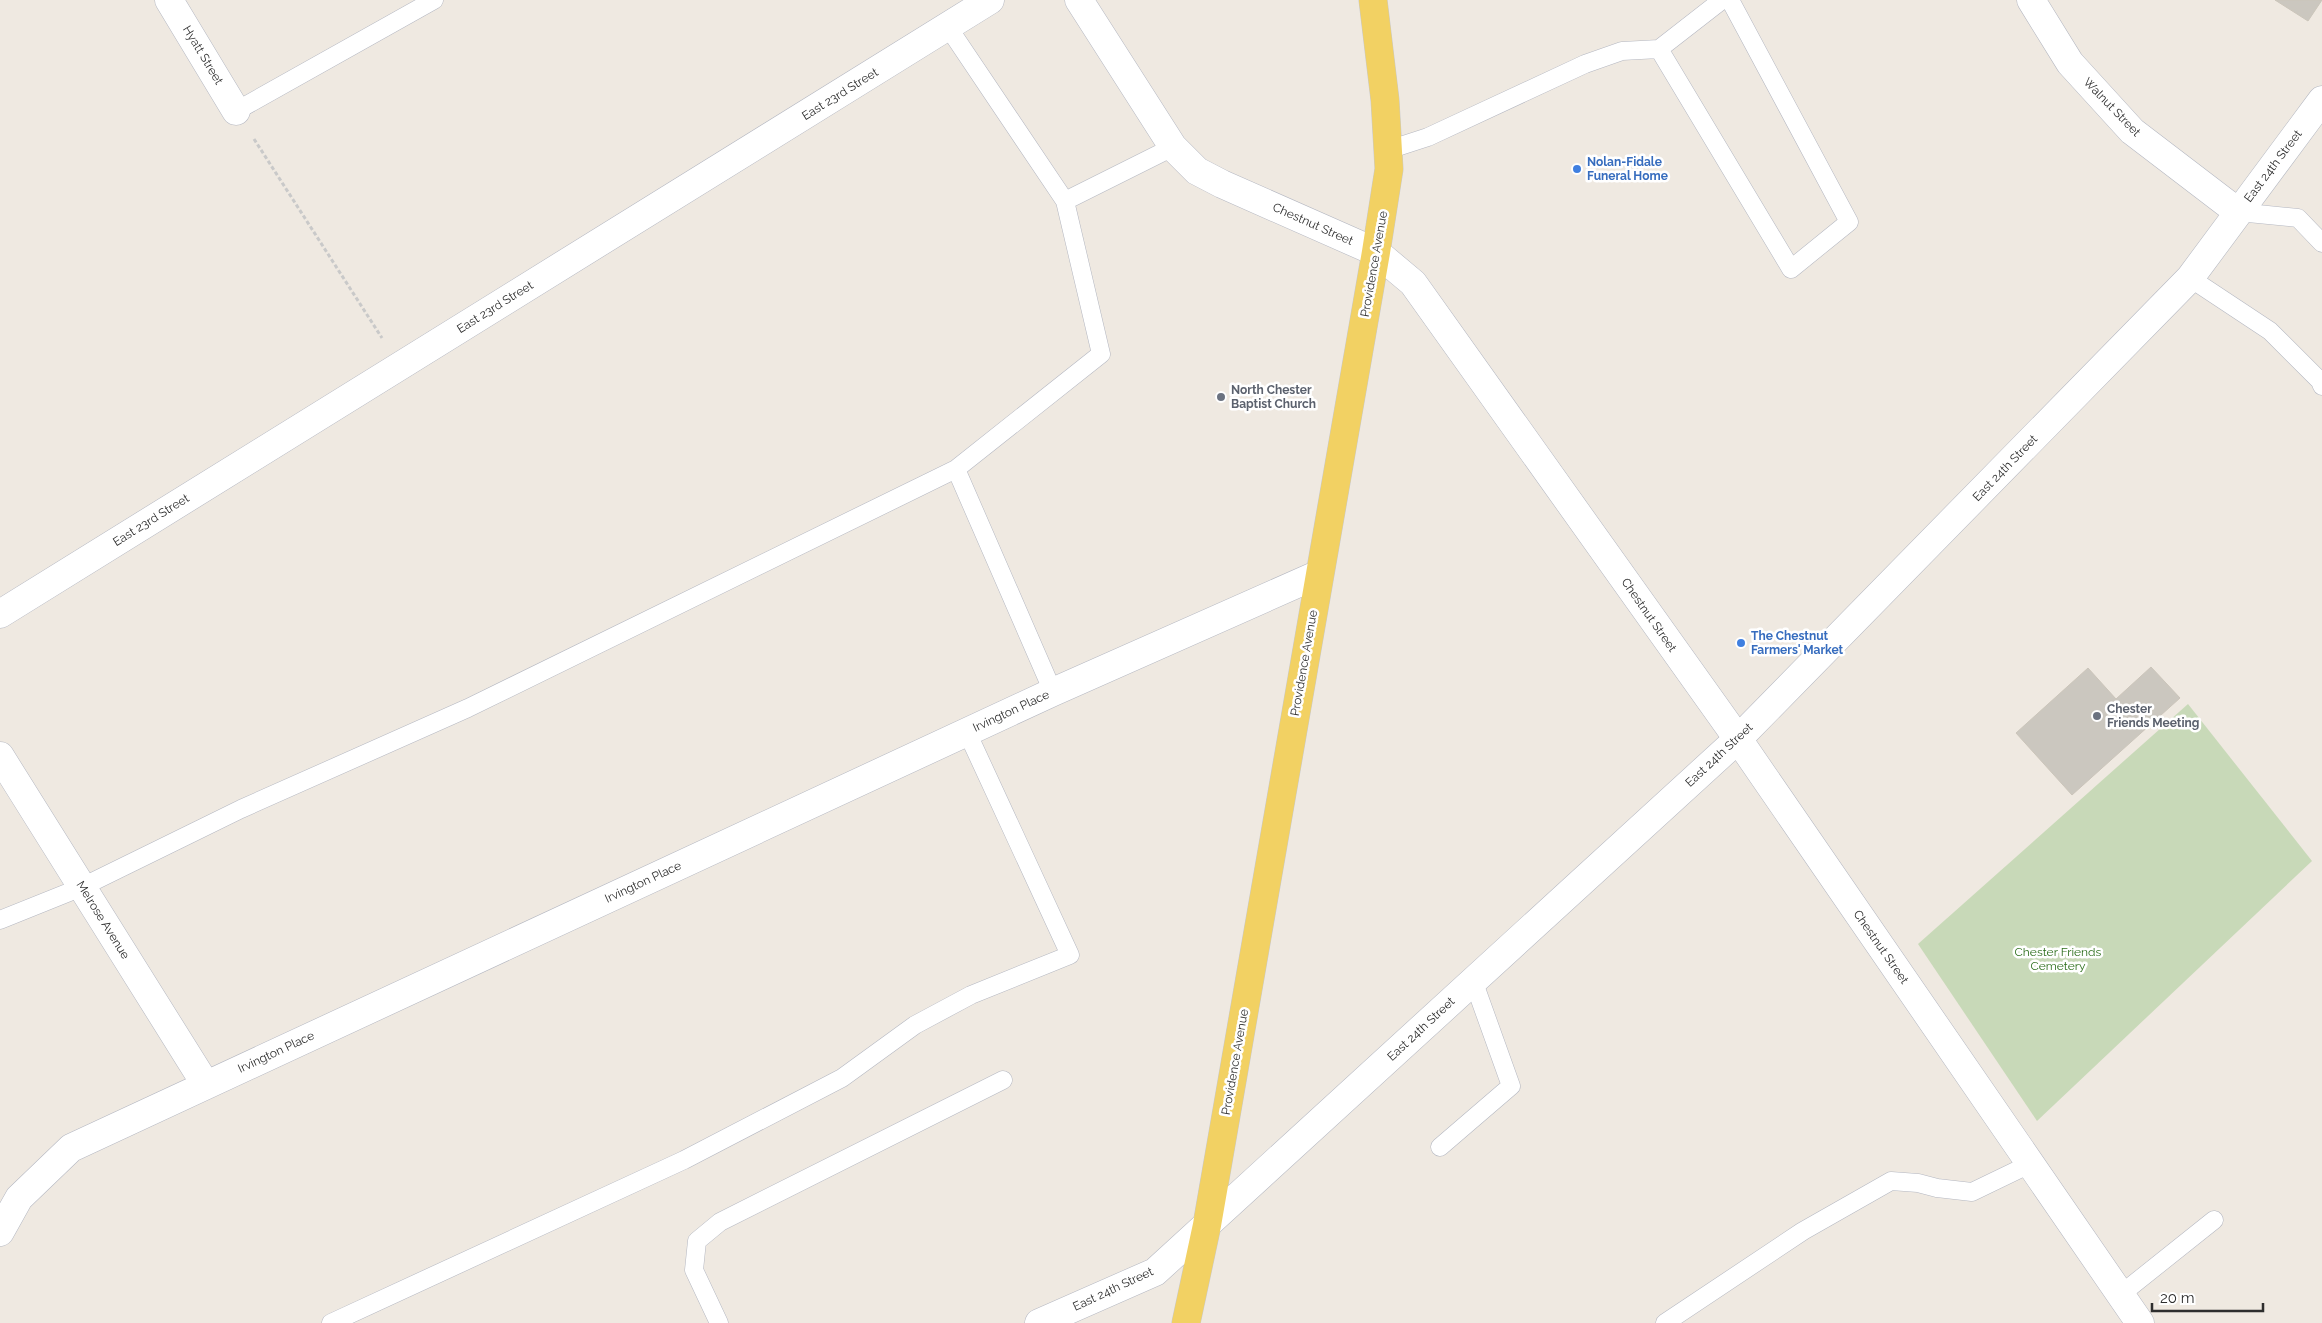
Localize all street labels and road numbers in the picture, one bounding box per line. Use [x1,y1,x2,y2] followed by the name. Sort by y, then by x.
[180,23,226,87] street label: Hyatt Street
[799,65,881,123] street label: East 23rd Street
[2080,75,2144,139] street label: Walnut Street
[2241,127,2305,205] street label: East 24th Street
[1271,200,1355,248] street label: Chestnut Street
[1358,210,1390,318] street label: Providence Avenue
[454,278,536,336] street label: East 23rd Street
[1970,432,2040,504] street label: East 24th Street
[110,491,192,549] street label: East 23rd Street
[1618,576,1680,654] street label: Chestnut Street
[1288,609,1320,717] street label: Providence Avenue
[971,687,1051,735] street label: Irvington Place
[1682,720,1756,790] street label: East 24th Street
[603,858,683,906] street label: Irvington Place
[73,878,133,962] street label: Melrose Avenue
[1850,908,1912,986] street label: Chestnut Street
[1384,994,1458,1064] street label: East 24th Street
[1219,1008,1251,1116] street label: Providence Avenue
[236,1028,316,1076] street label: Irvington Place
[1071,1264,1155,1314] street label: East 24th Street

